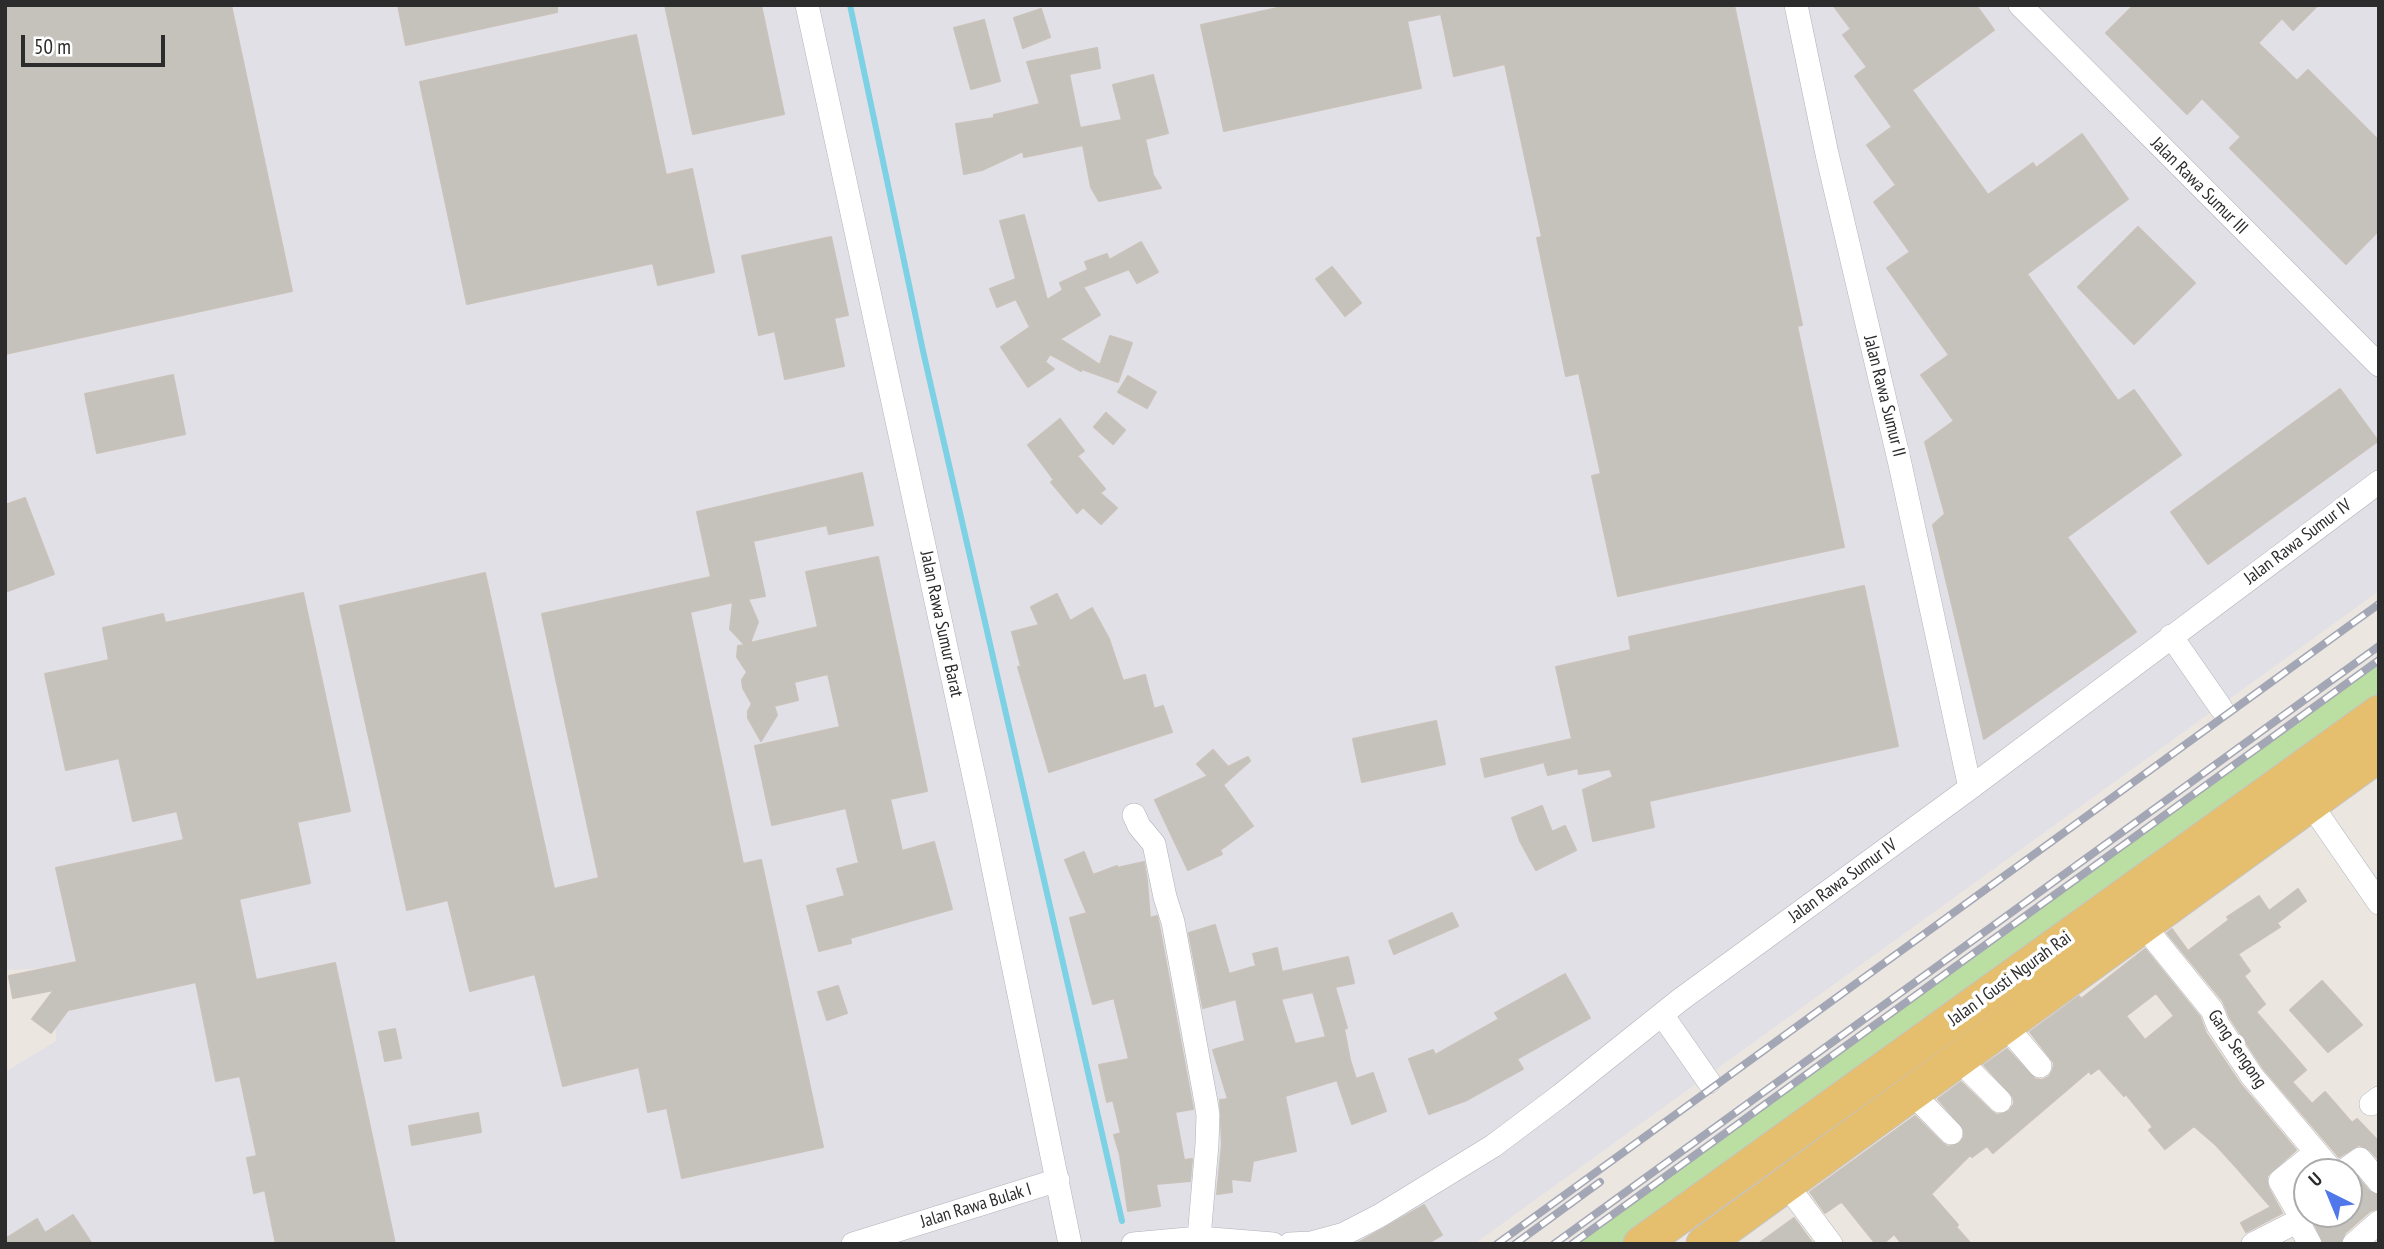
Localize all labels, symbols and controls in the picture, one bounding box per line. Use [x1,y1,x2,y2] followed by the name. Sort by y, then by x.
[24,21,168,65] scale bar
[34,33,71,60] text: 50 m
[2146,133,2252,239] street label: Jalan Rawa Sumur III
[1858,333,1910,459] street label: Jalan Rawa Sumur II
[2240,495,2356,589] street label: Jalan Rawa Sumur IV
[915,549,967,699] street label: Jalan Rawa Sumur Barat
[1785,835,1901,927] street label: Jalan Rawa Sumur IV
[1944,927,2076,1031] street label: Jalan I Gusti Ngurah Rai
[2203,1006,2271,1092] street label: Gang Sengong
[2293,1158,2363,1228] north arrow
[2303,1167,2327,1191] text: U
[918,1179,1034,1233] street label: Jalan Rawa Bulak I

